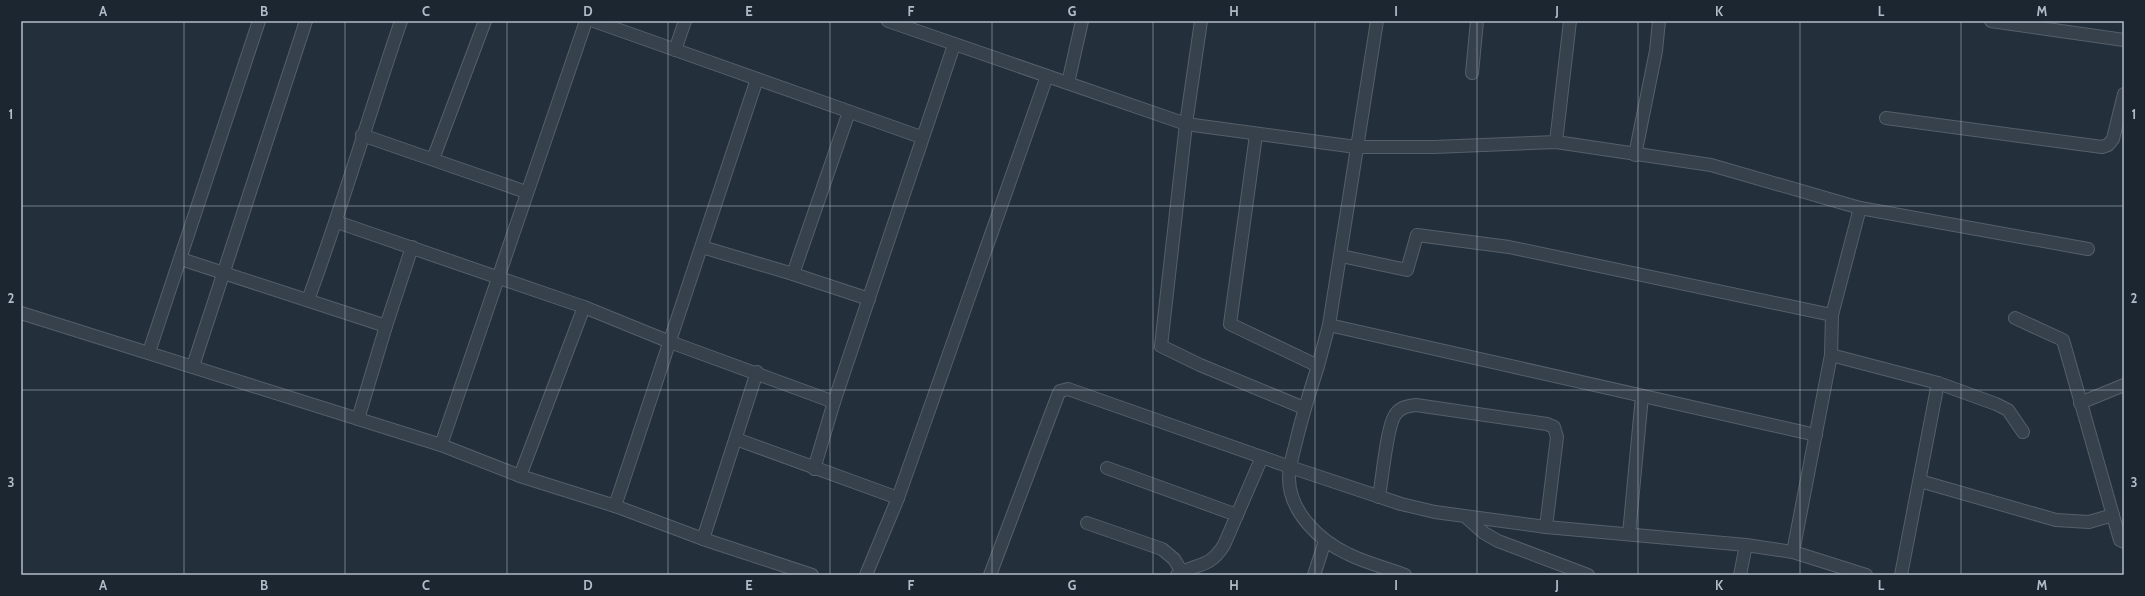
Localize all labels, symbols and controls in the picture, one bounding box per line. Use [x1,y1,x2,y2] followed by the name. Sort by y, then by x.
[99,3,108,19] text: A
[260,3,268,19] text: B
[422,3,430,19] text: C
[583,3,593,19] text: D
[745,3,753,19] text: E
[908,3,915,19] text: F
[1068,3,1077,19] text: G
[1229,3,1239,19] text: H
[1394,3,1398,19] text: I
[1554,3,1559,19] text: J
[1715,3,1724,19] text: K
[1878,3,1885,19] text: L
[2037,3,2048,19] text: M
[9,106,13,122] text: 1
[2132,106,2136,122] text: 1
[8,290,15,306] text: 2
[2131,290,2138,306] text: 2
[7,474,15,490] text: 3
[2130,474,2138,490] text: 3
[99,577,108,593] text: A
[260,577,268,593] text: B
[422,577,430,593] text: C
[583,577,593,593] text: D
[745,577,753,593] text: E
[908,577,915,593] text: F
[1068,577,1077,593] text: G
[1229,577,1239,593] text: H
[1394,577,1398,593] text: I
[1554,577,1559,593] text: J
[1715,577,1724,593] text: K
[1878,577,1885,593] text: L
[2037,577,2048,593] text: M

